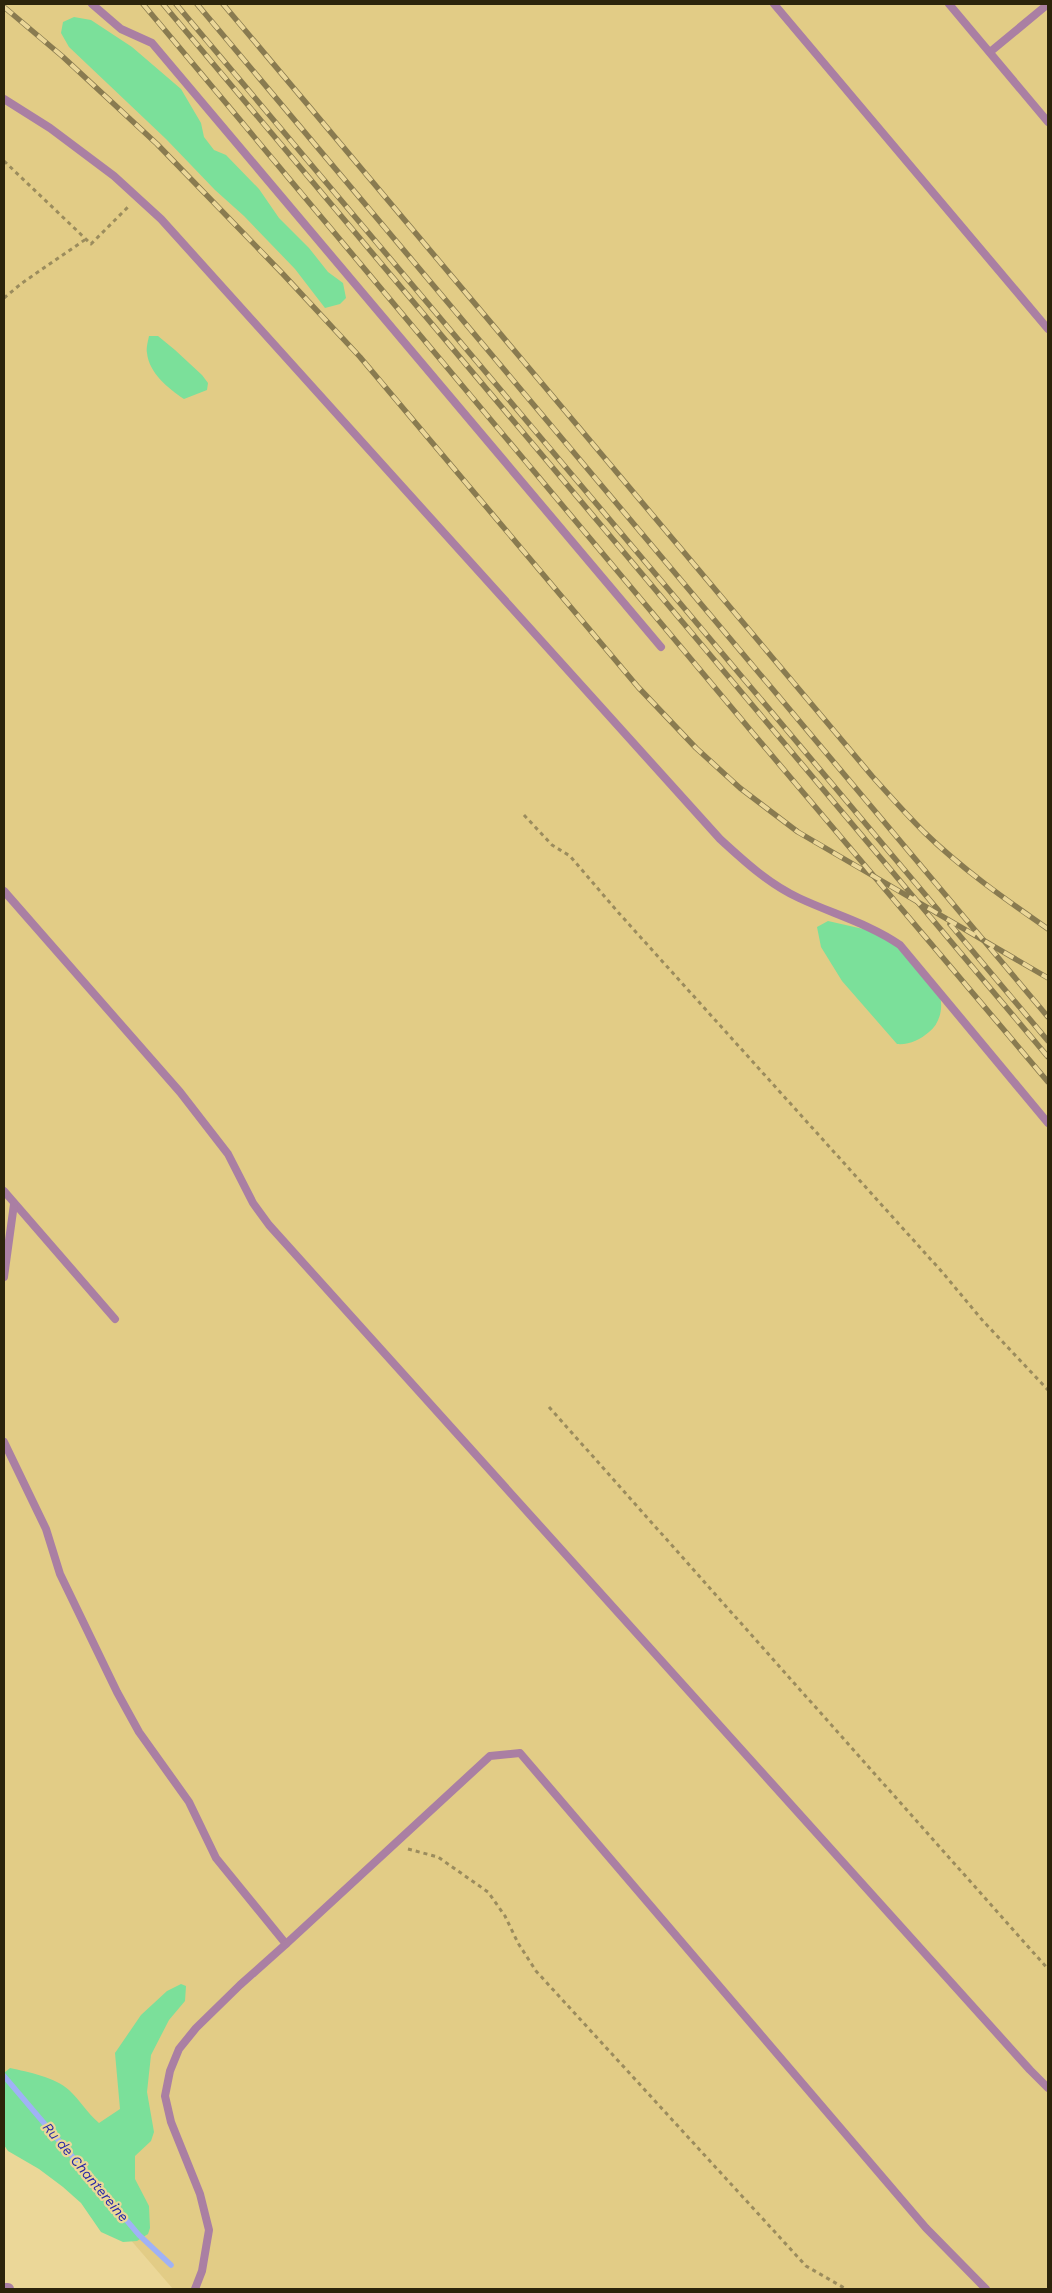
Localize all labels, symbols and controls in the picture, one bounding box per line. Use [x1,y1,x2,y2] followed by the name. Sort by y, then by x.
[40,2119,132,2225] water label: Ru de Chantereine

